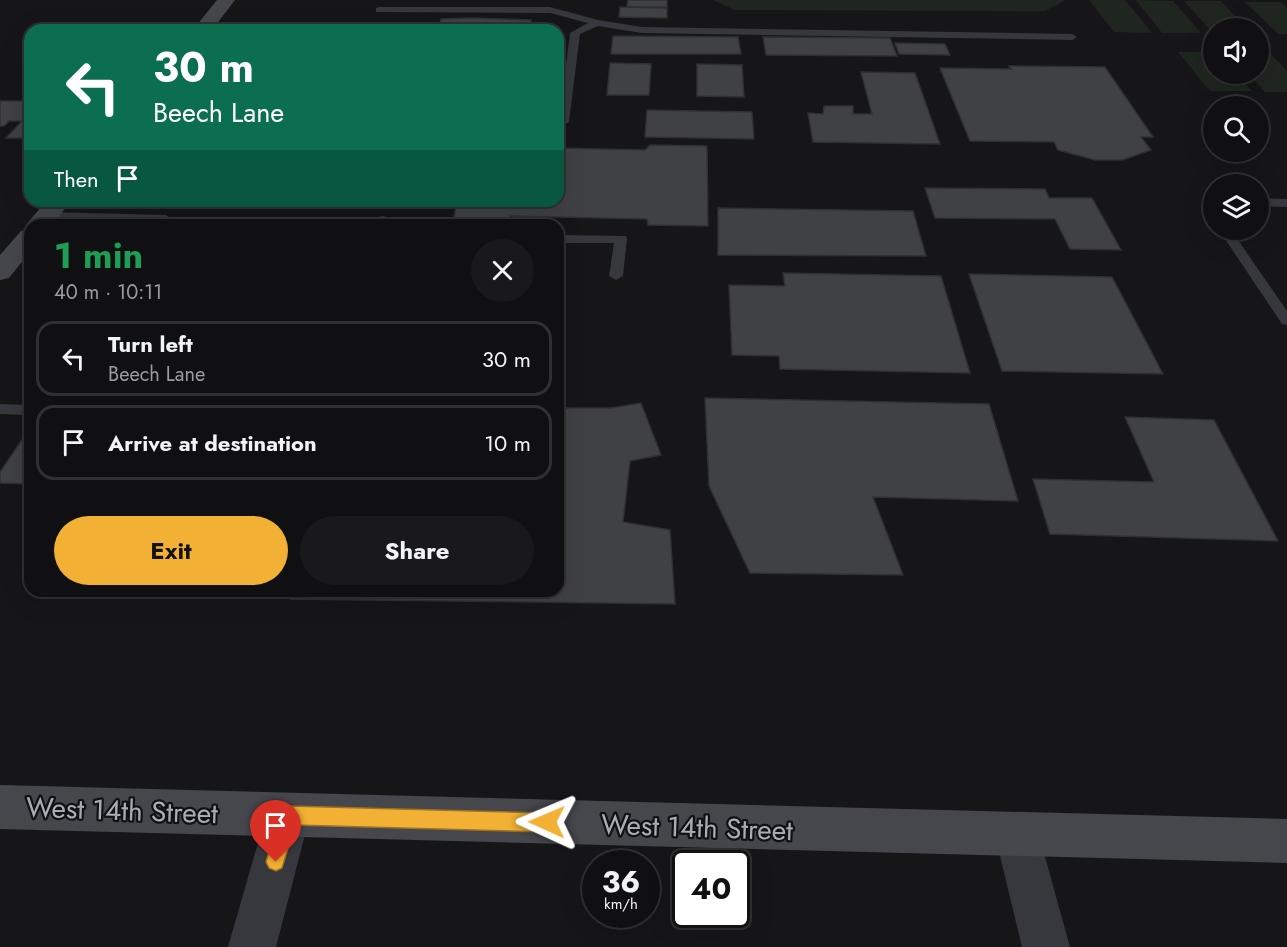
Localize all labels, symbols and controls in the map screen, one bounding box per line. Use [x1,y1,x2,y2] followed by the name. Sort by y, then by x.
[1203,18,1269,240] map controls
[1203,18,1269,84] button: sound
[153,37,254,98] text: 30 m
[54,48,132,126] icon: left
[153,93,284,132] text: Beech Lane
[1203,96,1269,162] button: search
[111,162,144,195] icon: arrive
[54,163,99,195] text: Then
[1203,174,1269,240] button: layers
[54,229,143,281] text: 1 min
[471,239,534,302] button: close
[54,278,162,307] text: 40 m · 10:11
[108,328,193,360] text: Turn left
[57,342,90,375] icon: left
[482,343,531,375] text: 30 m
[108,360,205,389] text: Beech Lane
[57,426,90,459] icon: arrive
[108,427,317,459] text: Arrive at destination
[484,427,531,459] text: 10 m
[54,516,288,585] button: Exit
[300,516,534,585] button: Share
[25,787,219,834] street label: West 14th Street
[515,790,579,854] position arrow
[250,800,301,862] pin
[600,804,794,851] street label: West 14th Street
[259,809,292,842] icon: arrive
[672,850,750,928] speed limit sign: 40
[602,860,640,903] text: 36
[604,893,638,915] text: km/h

